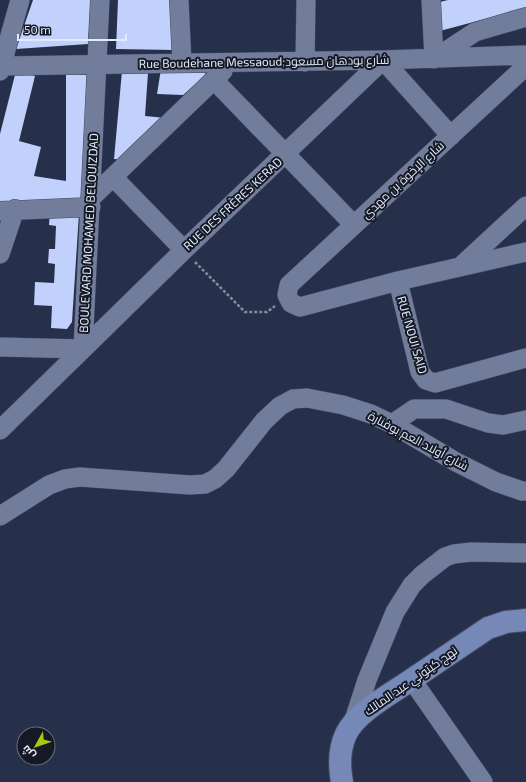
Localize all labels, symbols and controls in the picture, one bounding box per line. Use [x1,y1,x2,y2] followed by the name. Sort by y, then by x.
[18,16,126,42] scale bar
[24,22,51,36] text: 50 m
[139,52,389,72] street label: Rue Boudehane Messaoud;شارع بودهان مسعود
[76,133,100,333] street label: BOULEVARD MOHAMED BELOUIZDAD
[358,138,449,224] street label: شارع الإخوة بن مهدي
[180,154,285,253] street label: RUE DES FRÈRES KERAD
[395,294,431,375] street label: RUE NOUI SAID
[365,408,471,474] street label: شارع أولاد العم بوفنارة
[361,643,462,721] street label: نهج كيتوني عبد المالك
[16,726,56,766] north arrow
[18,743,38,762] text: ش

